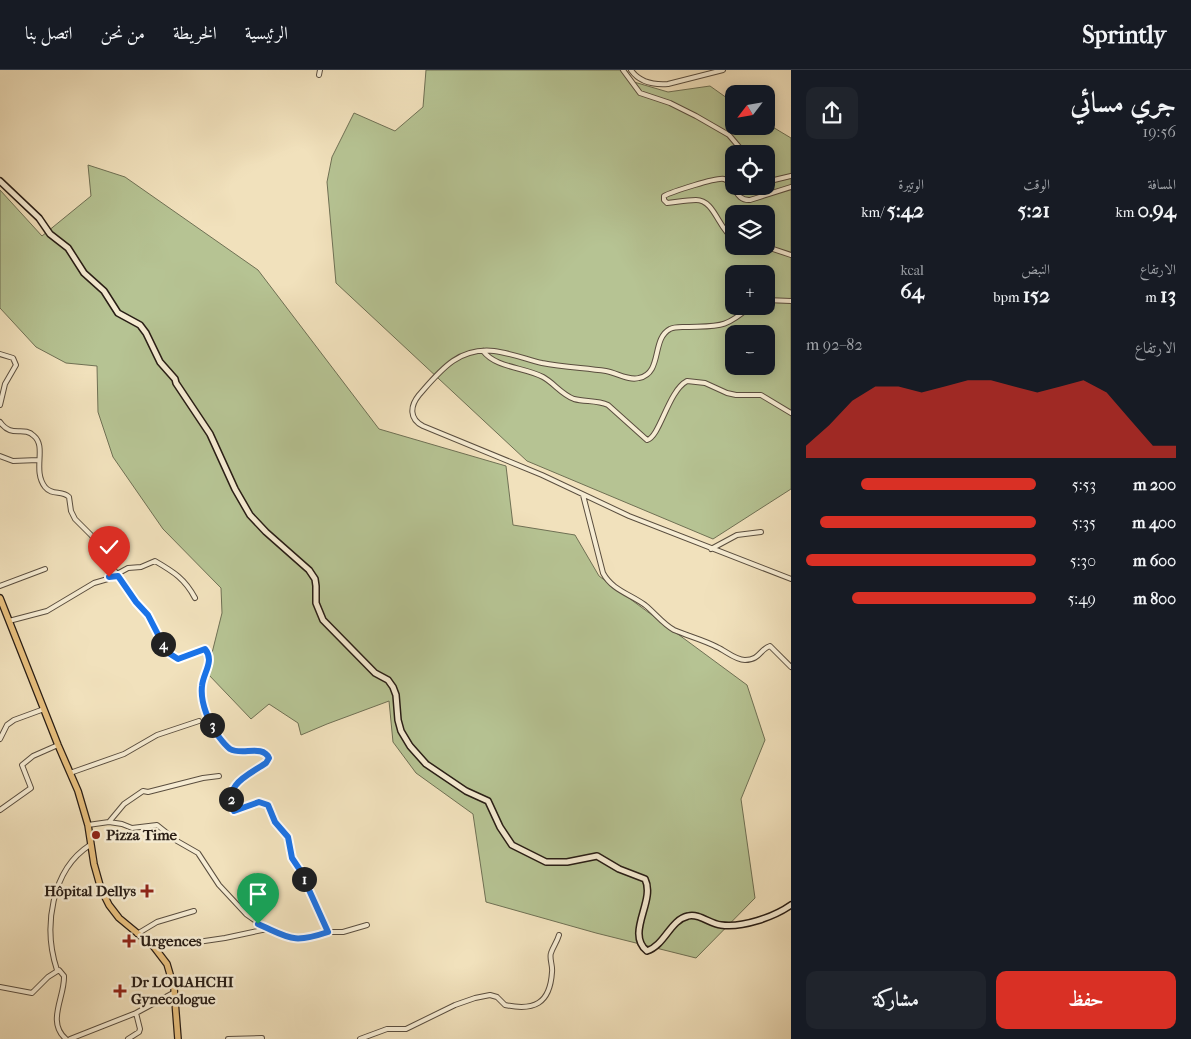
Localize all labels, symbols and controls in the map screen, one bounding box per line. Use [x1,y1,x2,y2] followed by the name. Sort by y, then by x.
[1082,21,1166,49] text: Sprintly
[25,23,72,44] text: اتصل بنا
[100,23,145,44] text: من نحن
[173,23,217,44] text: الخريطة
[245,23,288,44] text: الرئيسية
[725,85,775,135] north arrow
[725,85,775,375] map controls
[1070,86,1176,119] text: جري مسائي
[806,87,858,139] button: share
[1142,122,1176,141] text: 19:56
[725,145,775,195] button: locate
[898,176,924,193] text: الوتيرة
[1023,176,1050,193] text: الوقت
[1147,176,1176,193] text: المسافة
[887,198,924,222] text: 5:42
[1018,198,1050,222] text: 5:21
[1137,198,1176,222] text: 0.94
[861,204,887,221] text: /km
[1116,204,1137,221] text: km
[725,205,775,255] button: layers
[1021,261,1050,278] text: النبض
[1140,261,1176,278] text: الارتفاع
[900,262,924,279] text: kcal
[725,265,775,315] button: +
[900,279,924,303] text: 64
[1023,283,1050,307] text: 152
[1160,283,1176,307] text: 13
[993,289,1023,306] text: bpm
[1145,289,1160,306] text: m
[725,325,775,375] button: −
[806,335,863,354] text: 82–92 m
[1134,338,1176,357] text: الارتفاع
[1072,475,1096,494] text: 5:53
[1133,475,1176,494] text: 200 m
[1072,513,1096,532] text: 5:35
[1132,513,1176,532] text: 400 m
[88,526,130,577] pin
[95,533,123,561] icon: check
[1070,551,1096,570] text: 5:30
[1133,551,1176,570] text: 600 m
[1067,589,1096,608] text: 5:49
[1134,589,1176,608] text: 800 m
[150,632,176,656] pin: 4
[159,636,168,653] text: 4
[200,712,224,738] pin: 3
[210,717,215,734] text: 3
[218,786,244,812] pin: 2
[228,791,235,808] text: 2
[106,826,178,844] place label: Pizza Time
[90,829,102,841] marker: Pizza Time
[292,866,316,892] pin: 1
[302,871,307,888] text: 1
[237,873,279,924] pin
[244,880,272,908] icon: arrive
[44,882,136,900] place label: Hôpital Dellys
[140,884,154,898] marker: Hôpital Dellys
[139,932,202,950] place label: Urgences
[122,934,136,948] marker: Urgences
[806,971,986,1029] button: مشاركة
[996,971,1176,1029] button: حفظ
[131,973,234,1008] place label: Dr LOUAHCHI Gynecologue
[113,984,127,998] marker: Dr LOUAHCHI Gynecologue

